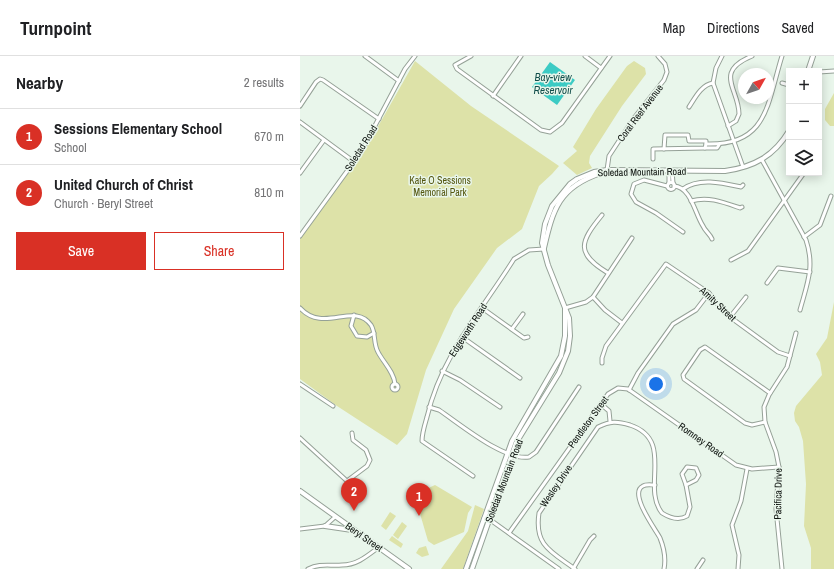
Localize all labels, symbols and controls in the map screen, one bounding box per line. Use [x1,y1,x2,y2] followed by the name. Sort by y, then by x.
[20,15,92,41] text: Turnpoint
[663,19,685,37] text: Map
[707,19,759,37] text: Directions
[781,19,814,37] text: Saved
[738,68,774,104] north arrow
[786,68,822,176] map controls
[786,68,822,104] button: +
[533,70,574,97] water label: Bay-view Reservoir
[16,71,63,94] text: Nearby
[244,74,284,91] text: 2 results
[614,81,666,144] street label: Coral Reef Avenue
[786,104,822,140] button: −
[54,118,222,139] text: Sessions Elementary School
[342,123,380,173] street label: Soledad Road
[26,128,32,145] text: 1
[254,128,284,145] text: 670 m
[54,139,87,156] text: School
[786,140,822,176] button: layers
[598,165,686,179] street label: Soledad Mountain Road
[54,174,193,195] text: United Church of Christ
[409,174,471,199] park label: Kate O Sessions Memorial Park
[26,184,32,201] text: 2
[254,184,284,201] text: 810 m
[54,195,153,212] text: Church · Beryl Street
[16,232,146,270] button: Save
[154,232,284,270] button: Share
[696,283,739,325] street label: Amity Street
[446,301,490,359] street label: Edgeworth Road
[646,374,666,394] your location
[565,393,612,451] street label: Pendleton Street
[676,420,726,460] street label: Romney Road
[482,437,526,525] street label: Soledad Mountain Road
[537,462,575,510] street label: Wesley Drive
[771,468,785,520] street label: Pacifica Drive
[341,478,367,511] pin: 2
[406,483,432,516] pin: 1
[343,519,386,555] street label: Beryl Street

